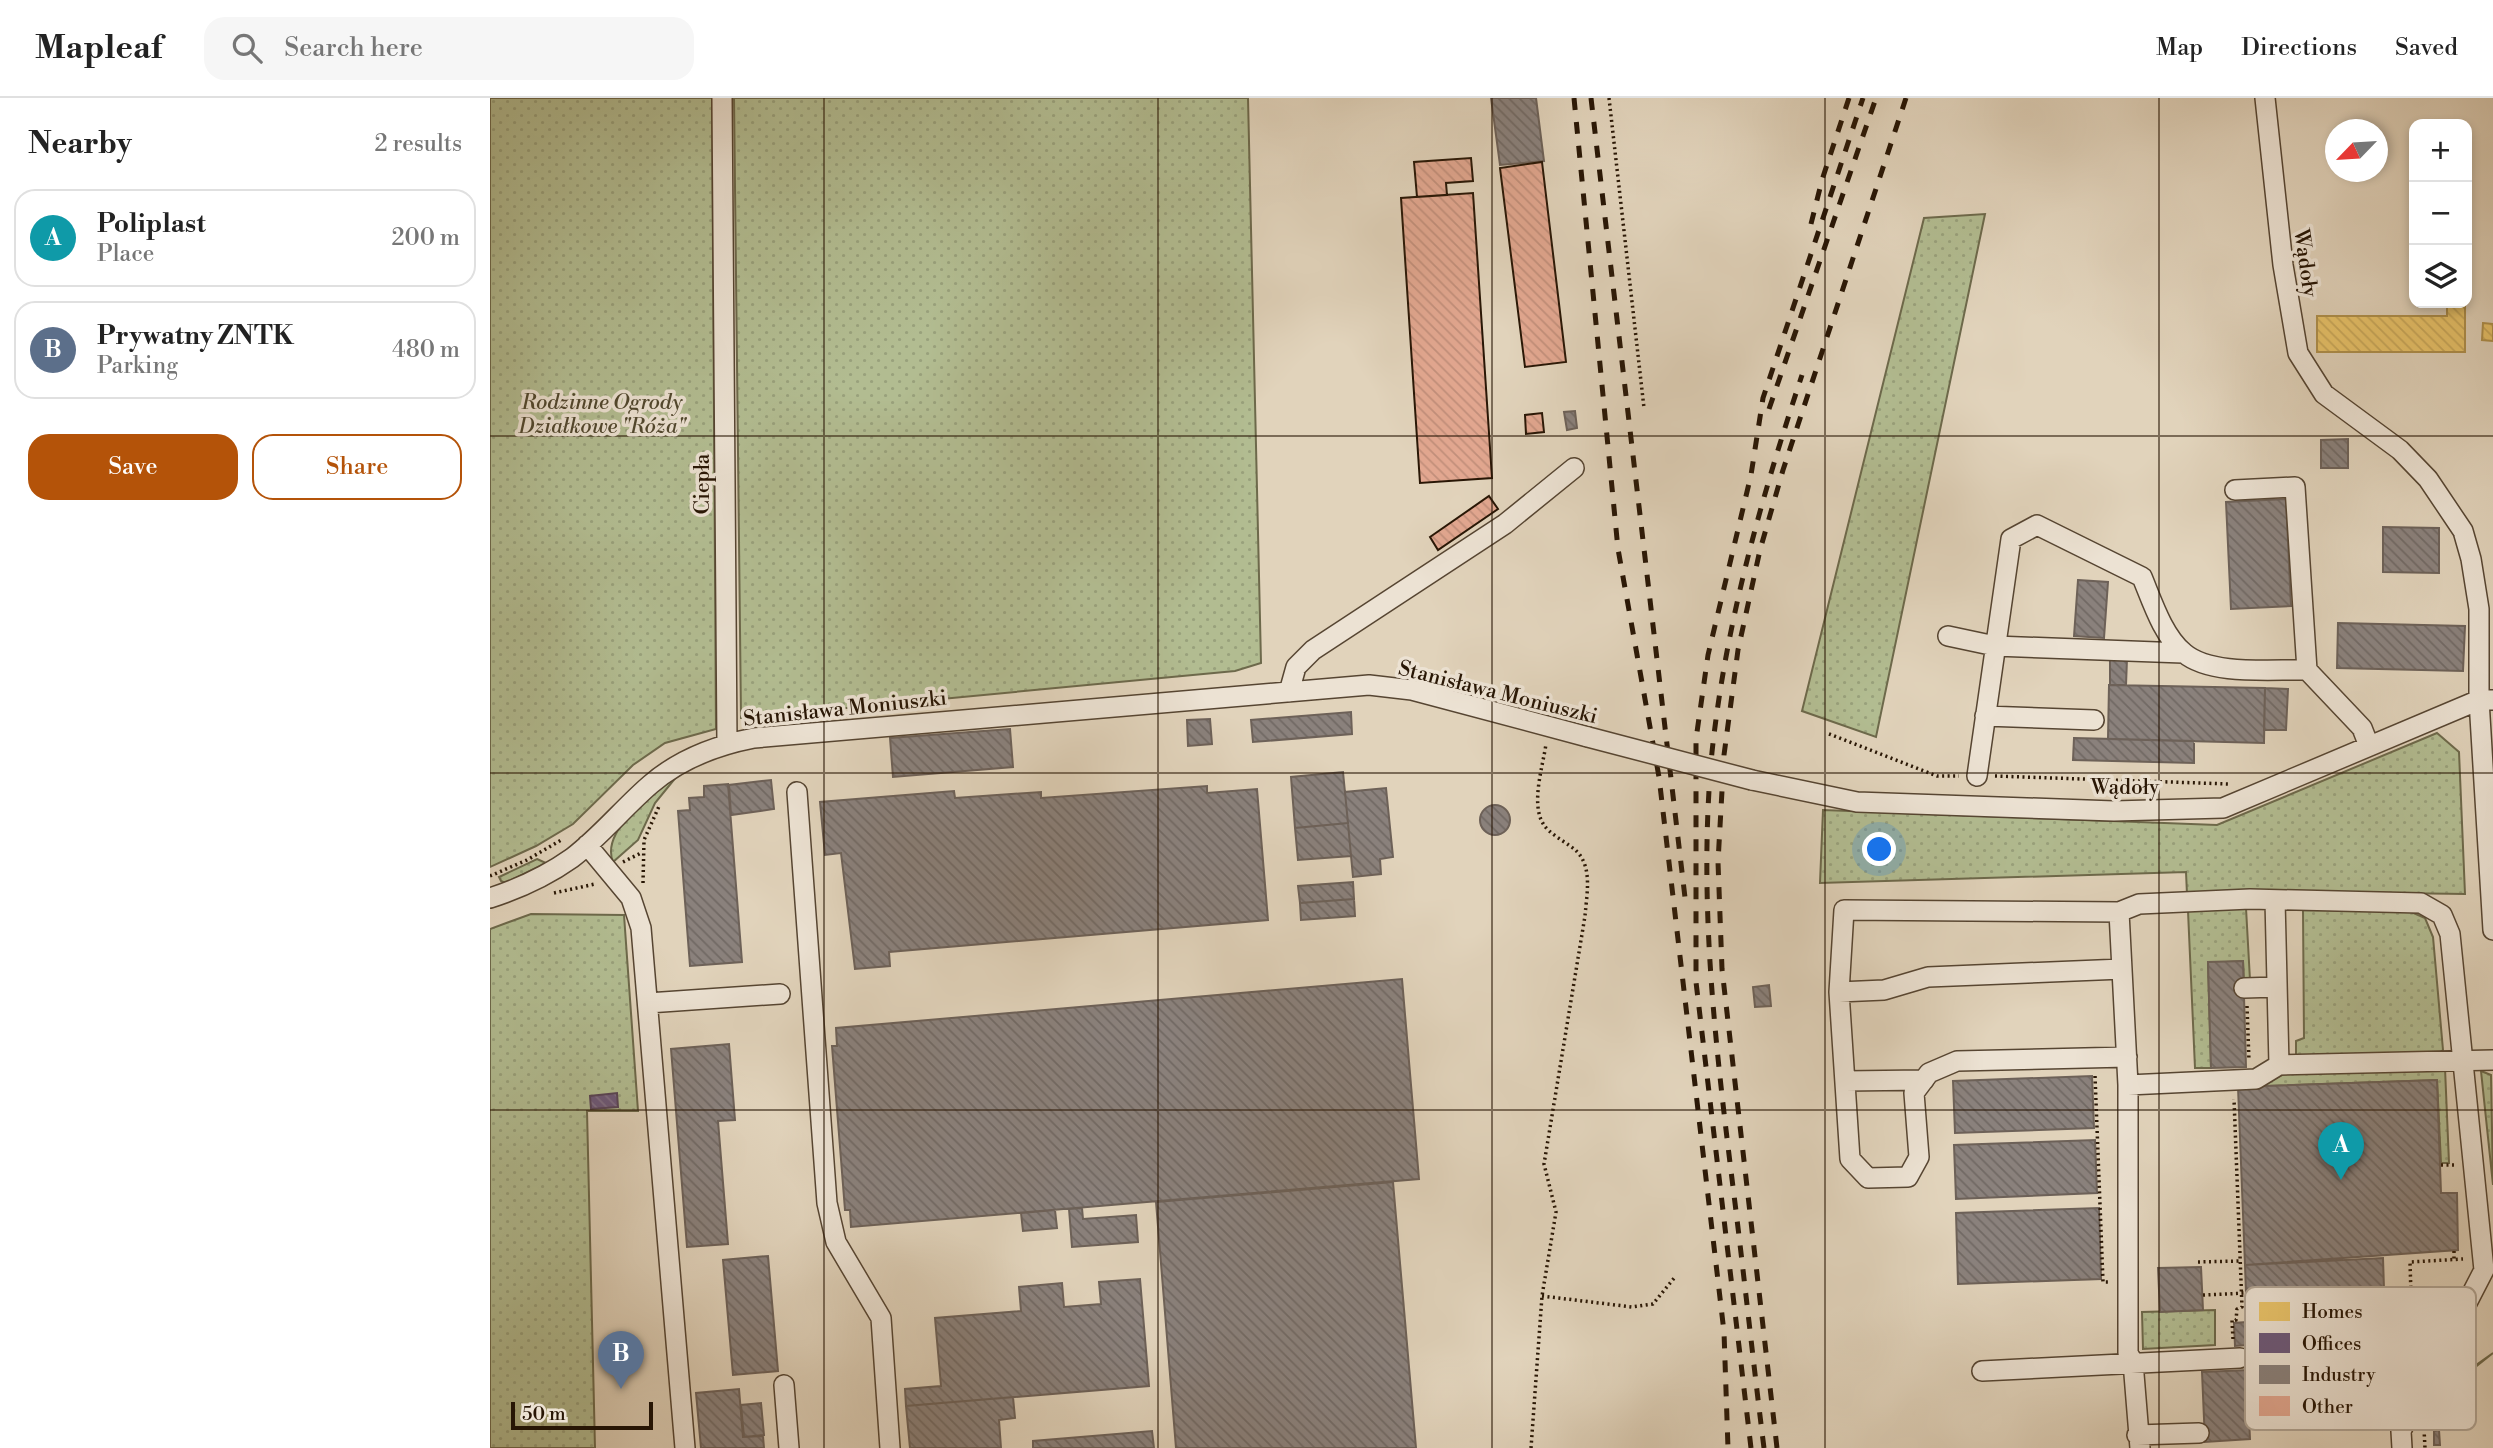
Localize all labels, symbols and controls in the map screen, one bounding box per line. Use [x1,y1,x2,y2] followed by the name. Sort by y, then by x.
[204,17,694,80] search box
[35,28,162,69] text: Mapleaf
[228,29,266,67] icon: search
[284,32,423,64] text: Search here
[2156,33,2203,63] text: Map
[2241,33,2357,63] text: Directions
[2395,33,2458,63] text: Saved
[2325,119,2388,182] north arrow
[2409,119,2472,308] map controls
[2409,119,2472,182] button: +
[28,125,132,163] text: Nearby
[375,130,462,158] text: 2 results
[2409,182,2472,245] button: −
[97,208,206,240] text: Poliplast
[45,224,61,252] text: A
[392,224,460,252] text: 200 m
[2287,226,2323,300] street label: Wądoły
[97,240,154,268] text: Place
[2409,245,2472,308] button: layers
[97,320,294,352] text: Prywatny ZNTK
[44,336,62,364] text: B
[392,336,460,364] text: 480 m
[97,352,178,380] text: Parking
[517,390,687,440] park label: Rodzinne Ogrody Działkowe "Róża"
[28,434,238,500] button: Save
[252,434,462,500] button: Share
[690,453,716,514] street label: Ciepła
[1395,656,1600,730] street label: Stanisława Moniuszki
[742,685,948,733] street label: Stanisława Moniuszki
[2090,775,2160,801] street label: Wądoły
[1862,832,1896,866] your location
[2318,1122,2364,1180] pin: A
[2245,1287,2476,1430] legend
[2302,1300,2362,1324] text: Homes
[598,1331,644,1389] pin: B
[2302,1332,2361,1356] text: Offices
[2302,1363,2376,1387] text: Industry
[2302,1395,2353,1419] text: Other
[511,1399,653,1431] scale bar
[522,1402,566,1426] text: 50 m

